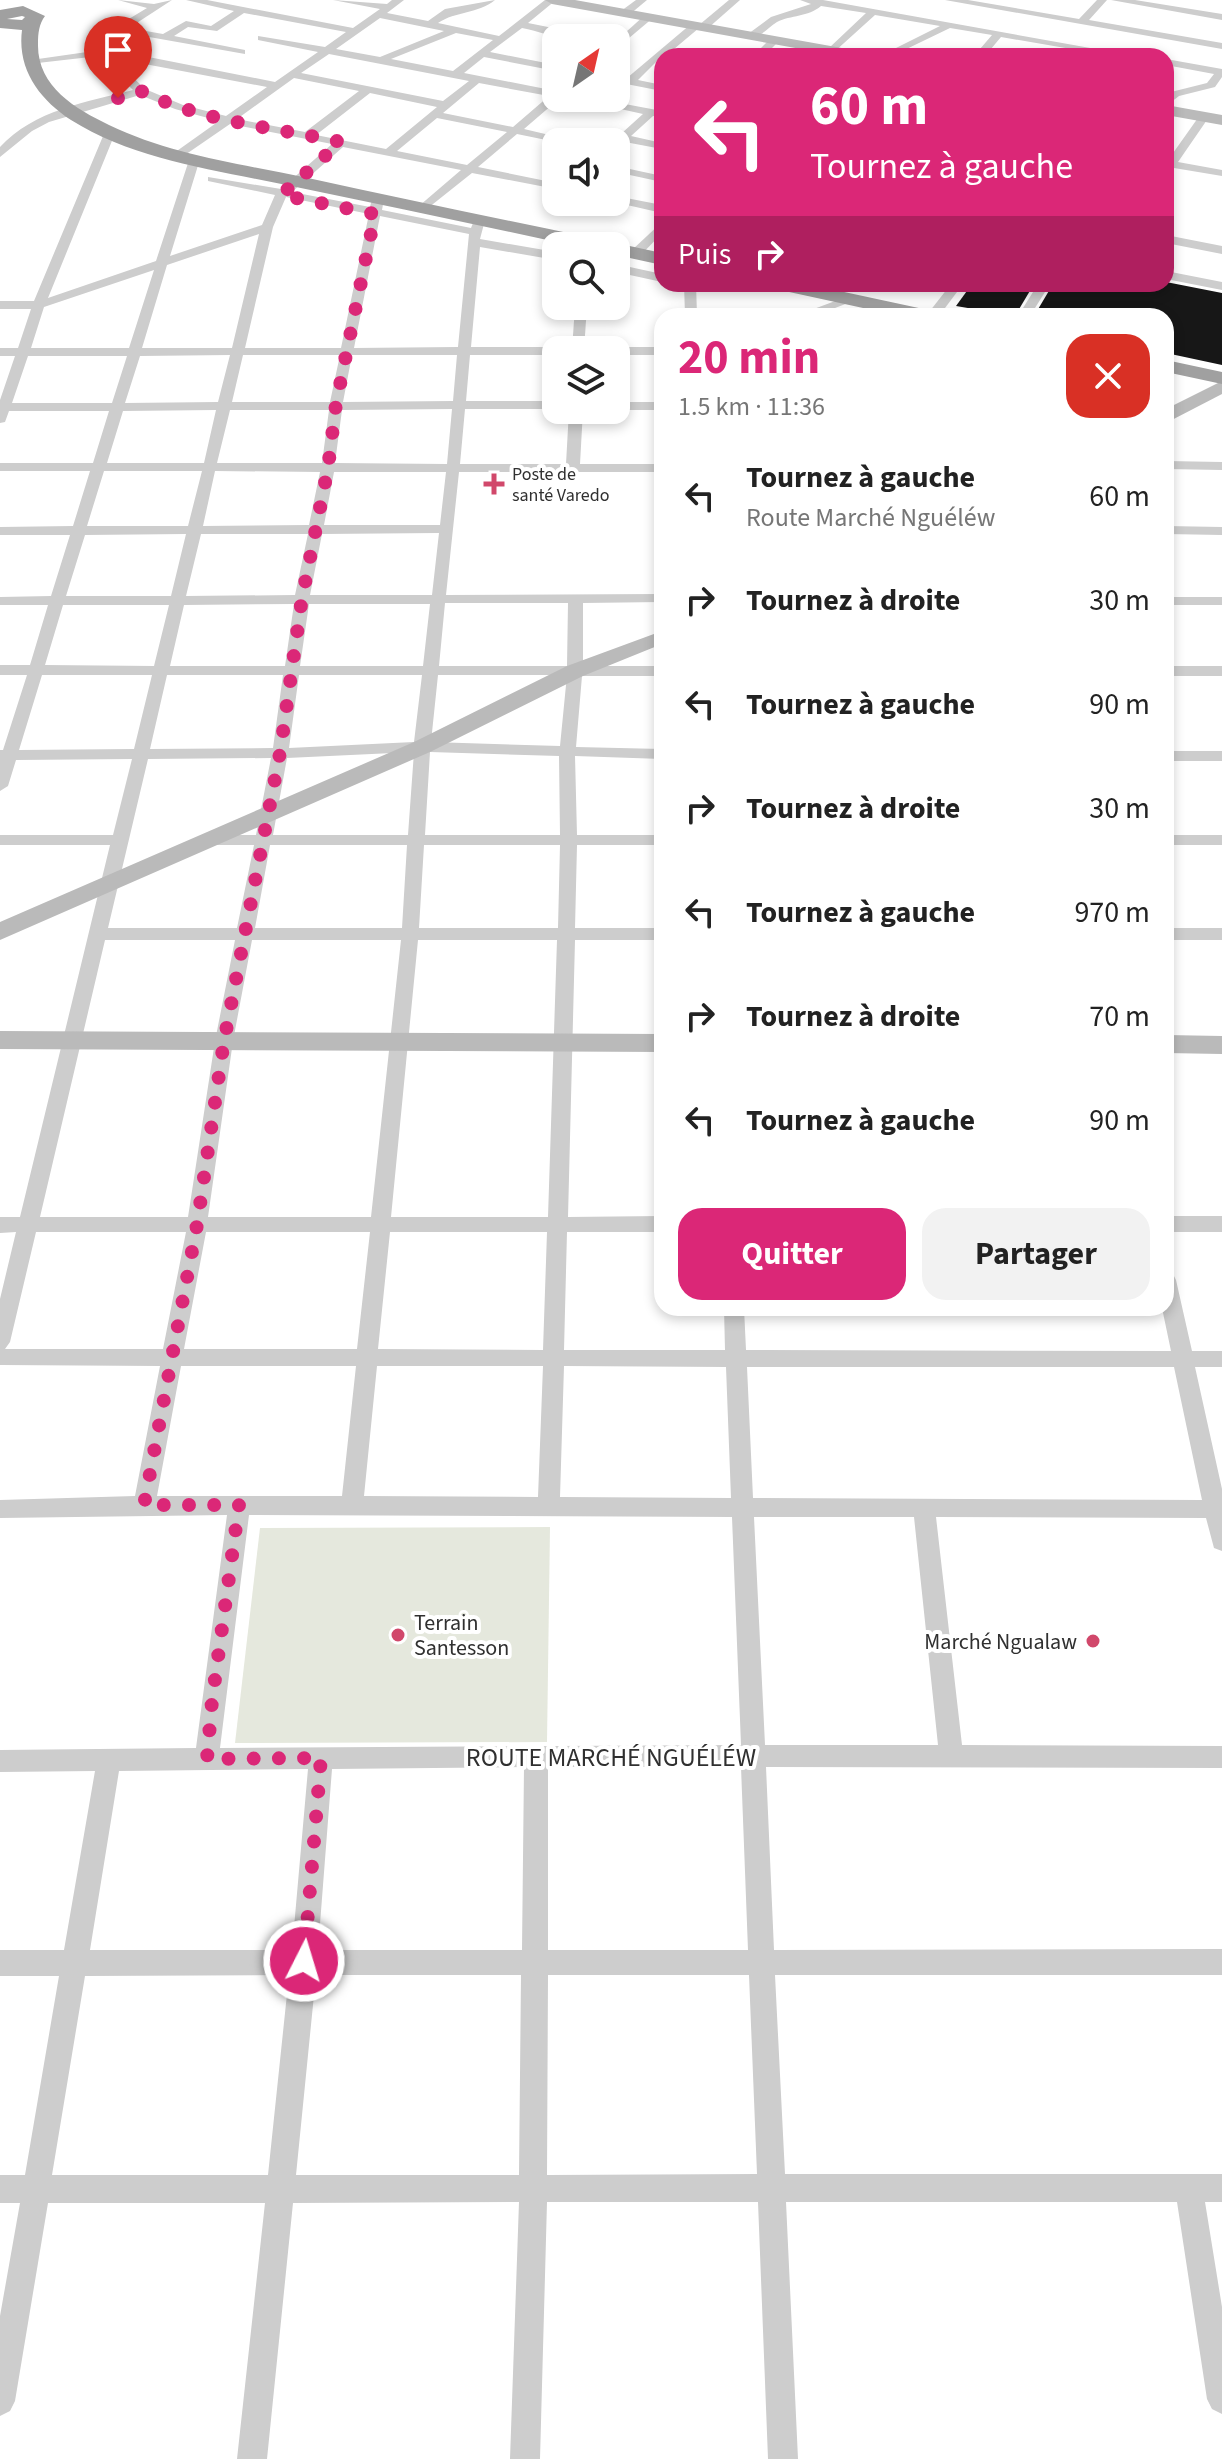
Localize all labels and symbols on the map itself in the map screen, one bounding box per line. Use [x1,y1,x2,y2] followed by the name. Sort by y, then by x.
[84,16,152,98] pin
[542,24,630,112] north arrow
[512,462,610,508] place label: Poste de santé Varedo
[483,473,505,495] marker: Poste de santé Varedo
[414,1607,509,1664] place label: Terrain Santesson
[389,1626,407,1644] marker: Terrain Santesson
[924,1626,1077,1658] place label: Marché Ngualaw
[1084,1632,1102,1650] marker: Marché Ngualaw
[466,1739,756,1776] street label: ROUTE MARCHÉ NGUÉLÉW
[262,1919,346,2003] position arrow

